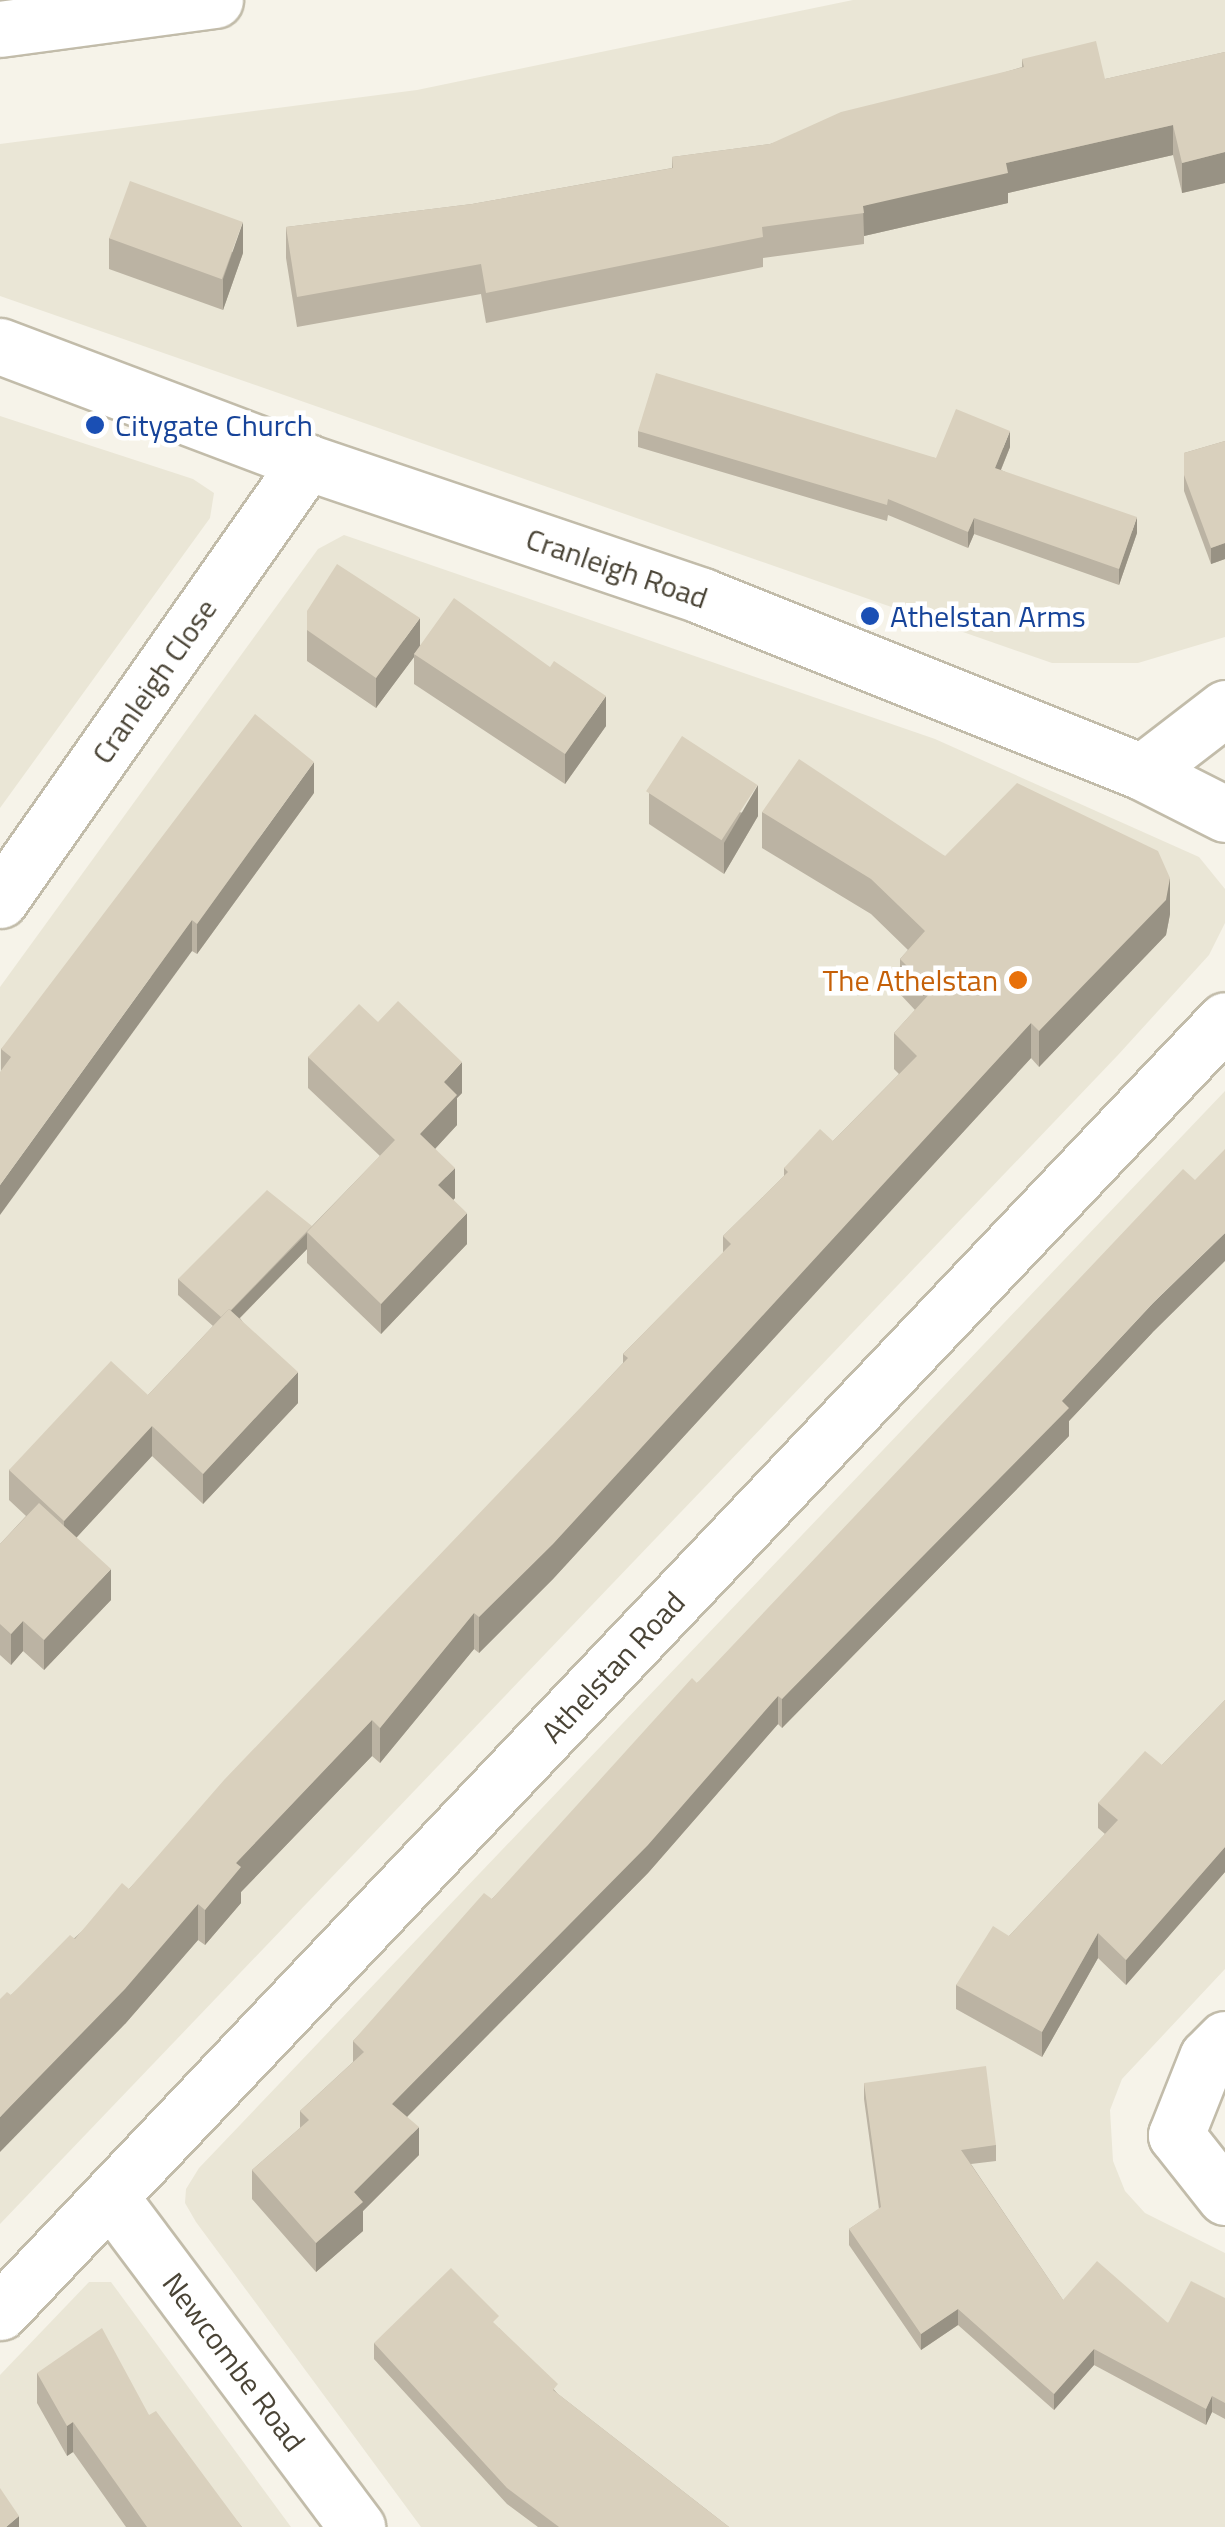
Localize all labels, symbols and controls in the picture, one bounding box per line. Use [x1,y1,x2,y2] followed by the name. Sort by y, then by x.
[115,407,313,443] place label: Citygate Church
[84,414,106,436] marker: Citygate Church
[522,520,712,616] street label: Cranleigh Road
[84,592,224,770] street label: Cranleigh Close
[890,598,1086,634] place label: Athelstan Arms
[859,605,881,627] marker: Athelstan Arms
[823,962,998,998] place label: The Athelstan
[1007,969,1029,991] marker: The Athelstan
[534,1584,692,1750] street label: Athelstan Road
[155,2266,313,2458] street label: Newcombe Road

